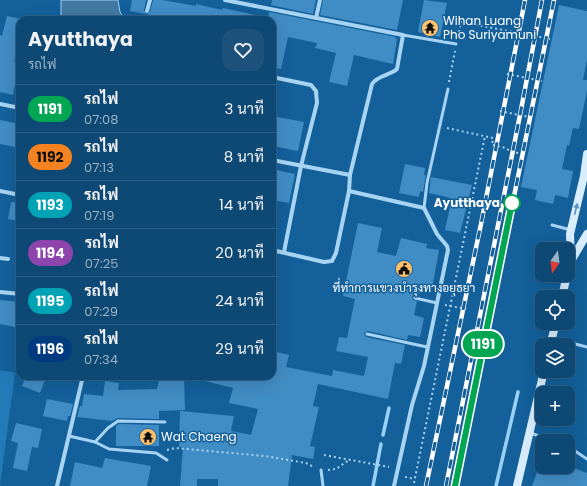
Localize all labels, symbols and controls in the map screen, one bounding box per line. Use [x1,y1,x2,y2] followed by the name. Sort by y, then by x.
[443,12,536,43] place label: Wihan Luang Pho Suriyamuni
[420,18,440,38] temple icon: Wihan Luang Pho Suriyamuni
[28,26,133,53] text: Ayutthaya
[222,29,264,71] button: heart
[28,55,56,74] text: รถไฟ
[84,88,118,109] text: รถไฟ
[224,98,264,119] text: 3 นาที
[38,99,62,119] text: 1191
[84,110,118,129] text: 07:08
[84,136,118,157] text: รถไฟ
[224,146,264,167] text: 8 นาที
[36,147,64,167] text: 1192
[84,158,114,177] text: 07:13
[84,184,118,205] text: รถไฟ
[219,194,264,215] text: 14 นาที
[434,194,500,211] place label: Ayutthaya
[503,194,521,212] marker: Ayutthaya
[36,195,64,215] text: 1193
[573,203,579,216] one-way arrow
[84,206,114,225] text: 07:19
[85,232,119,253] text: รถไฟ
[215,242,264,263] text: 20 นาที
[535,242,575,282] north arrow
[535,242,575,474] map controls
[36,243,65,263] text: 1194
[85,254,118,273] text: 07:25
[394,259,414,279] public building icon: ที่ทำการแขวงบำรุงทางอยุธยา
[333,277,475,297] place label: ที่ทำการแขวงบำรุงทางอยุธยา
[84,280,119,301] text: รถไฟ
[215,290,264,311] text: 24 นาที
[535,290,575,330] button: locate
[36,291,64,311] text: 1195
[84,302,118,321] text: 07:29
[84,328,118,349] text: รถไฟ
[455,331,511,357] line badge: 1191
[471,334,495,354] text: 1191
[215,338,264,359] text: 29 นาที
[535,338,575,378] button: layers
[36,339,64,359] text: 1196
[84,350,118,369] text: 07:34
[535,386,575,426] button: +
[138,427,158,447] temple icon: Wat Chaeng
[161,428,237,445] place label: Wat Chaeng
[535,434,575,474] button: −

